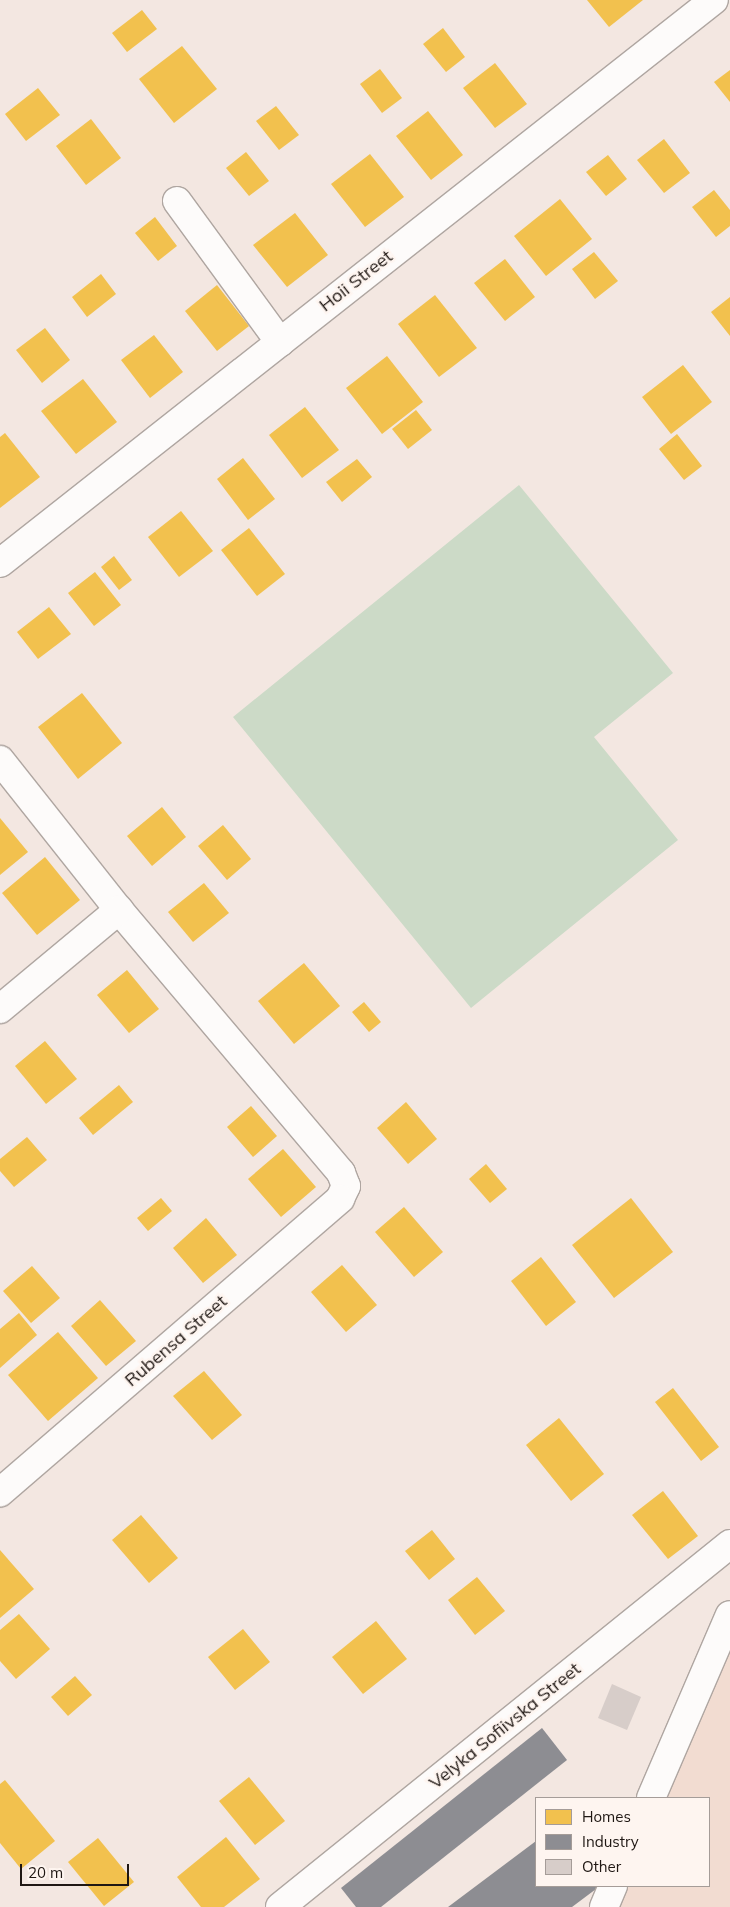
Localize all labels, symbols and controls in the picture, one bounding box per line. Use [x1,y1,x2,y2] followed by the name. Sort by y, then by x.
[315,246,397,316] street label: Hoii Street
[121,1291,231,1391] street label: Rubensa Street
[425,1658,585,1794] street label: Velyka Sofiivska Street
[535,1797,710,1887] legend
[582,1807,631,1826] text: Homes
[582,1832,639,1851] text: Industry
[22,1854,131,1886] scale bar
[582,1857,621,1876] text: Other
[28,1863,63,1882] text: 20 m

